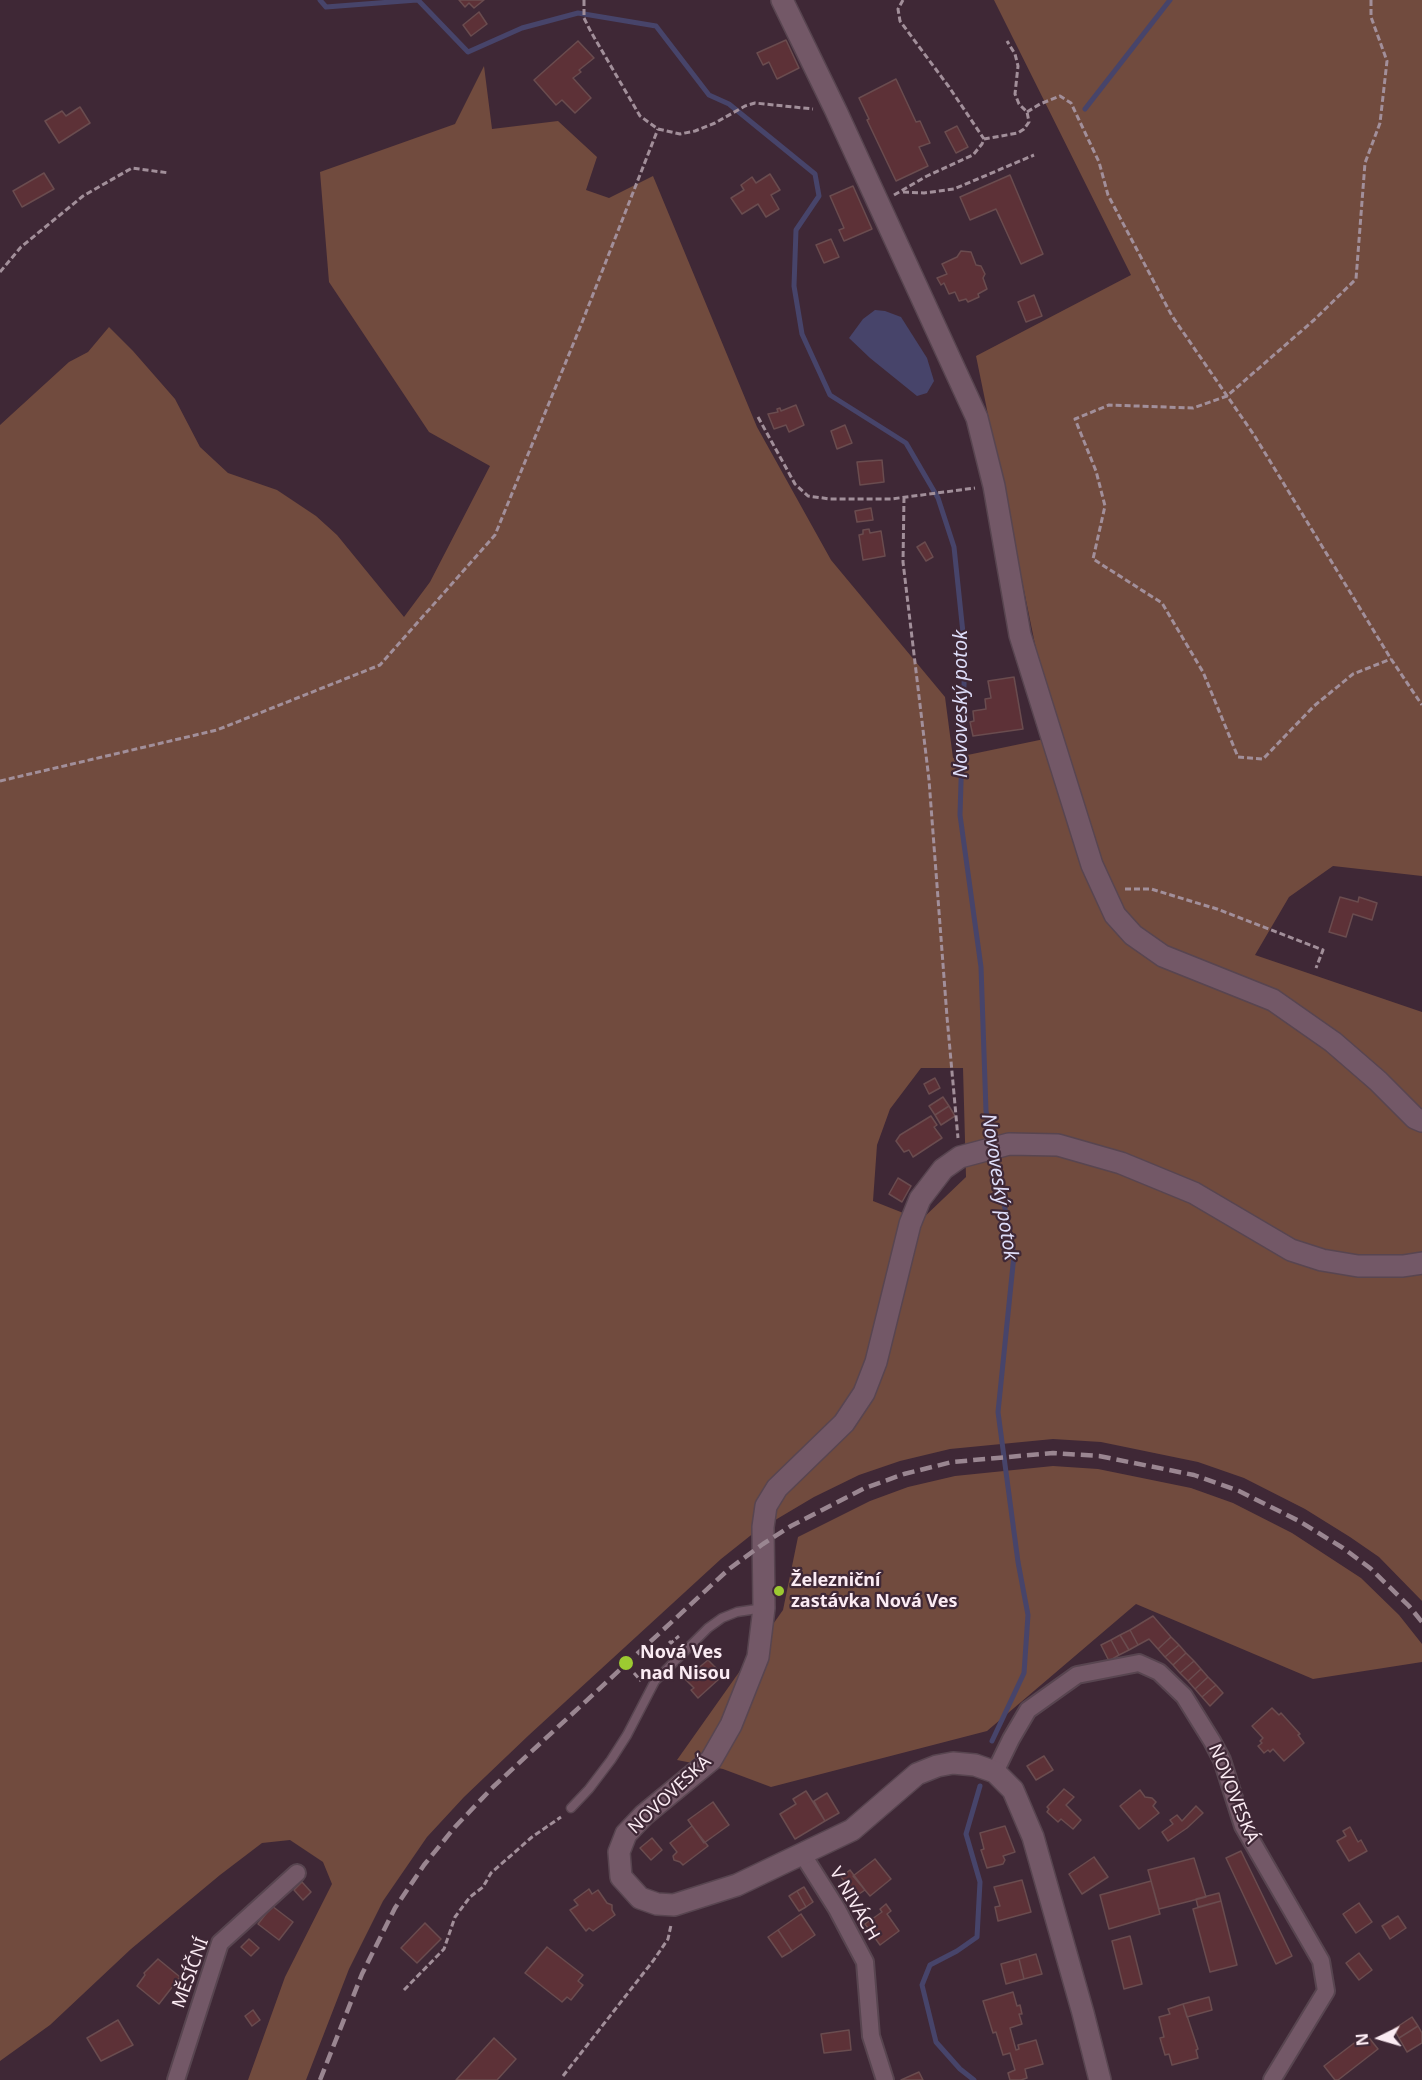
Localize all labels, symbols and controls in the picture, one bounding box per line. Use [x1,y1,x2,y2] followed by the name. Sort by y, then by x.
[949,630,973,778] water label: Novoveský potok
[976,1112,1022,1262] water label: Novoveský potok
[791,1570,958,1612] place label: Železniční zastávka Nová Ves
[772,1584,786,1598] marker: Železniční zastávka Nová Ves
[640,1642,731,1684] place label: Nová Ves nad Nisou
[617,1654,635,1672] marker: Nová Ves nad Nisou
[1203,1741,1263,1847] street label: NOVOVESKÁ
[624,1751,716,1839] street label: NOVOVESKÁ
[824,1863,884,1945] street label: V NIVÁCH
[168,1935,214,2011] street label: MĚSÍČNÍ
[1350,2008,1410,2068] north arrow
[1351,2032,1374,2047] text: N

